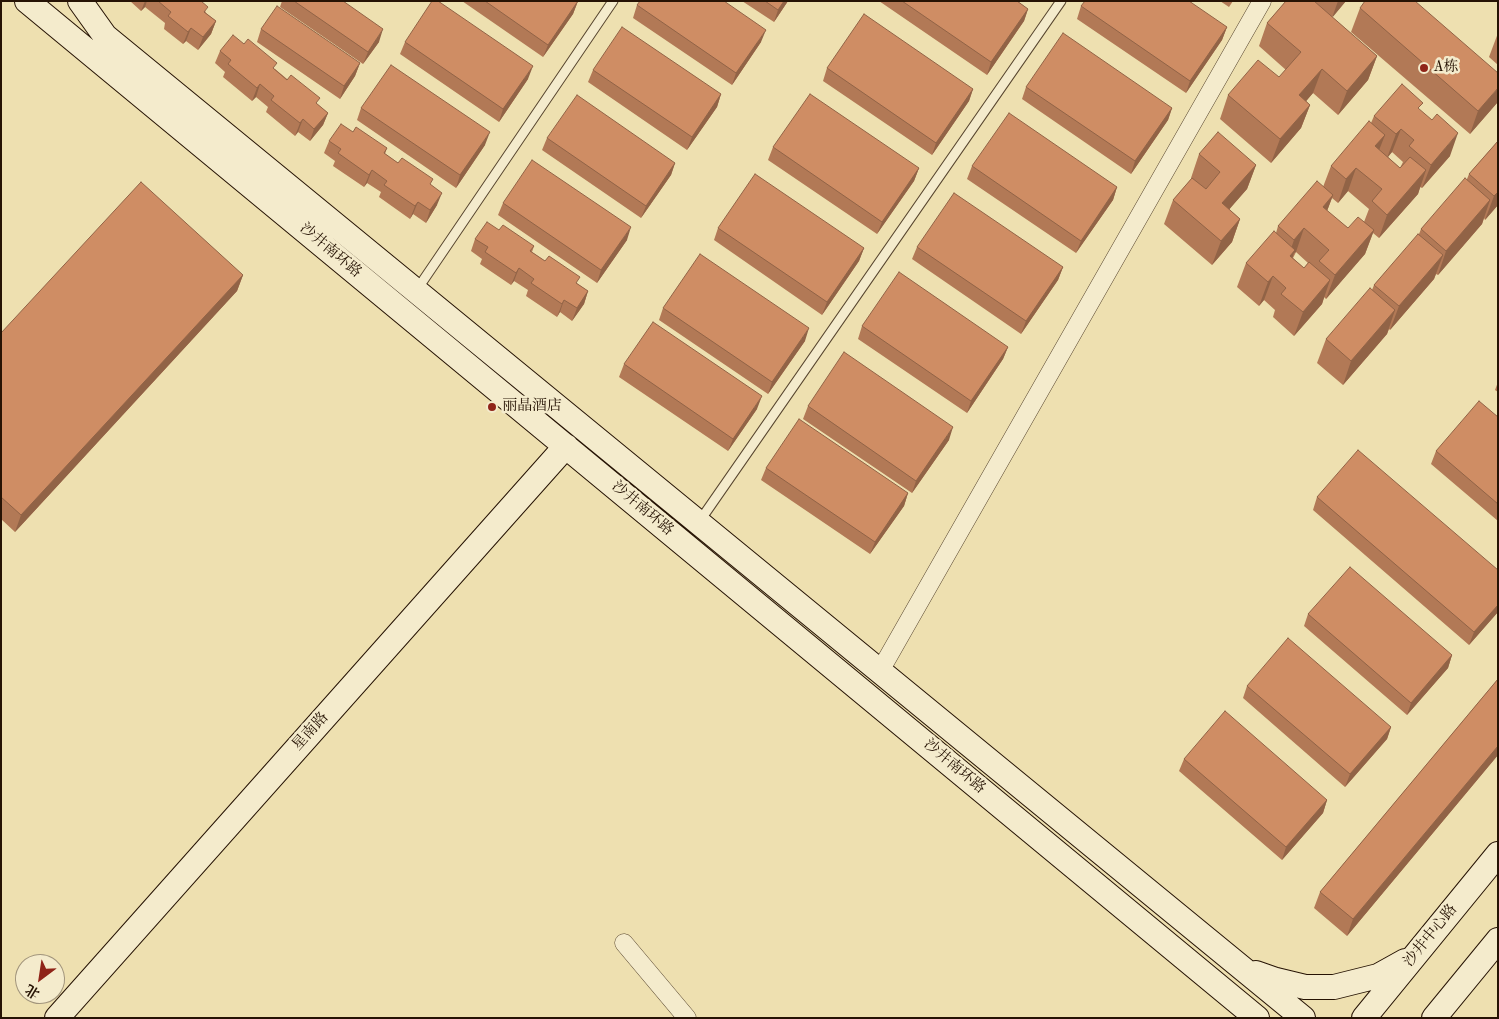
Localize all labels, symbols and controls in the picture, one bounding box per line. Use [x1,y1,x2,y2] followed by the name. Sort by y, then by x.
[1434,59,1459,77] place label: A栋
[1418,62,1430,74] marker: A栋
[295,220,365,282] street label: 沙井南环路
[502,398,562,416] place label: 丽晶酒店
[486,401,498,413] marker: 丽晶酒店
[607,478,677,540] street label: 沙井南环路
[289,709,333,755] street label: 星南路
[919,736,989,798] street label: 沙井南环路
[1400,901,1462,971] street label: 沙井中心路
[15,954,65,1004] north arrow
[22,981,43,1002] text: 北

